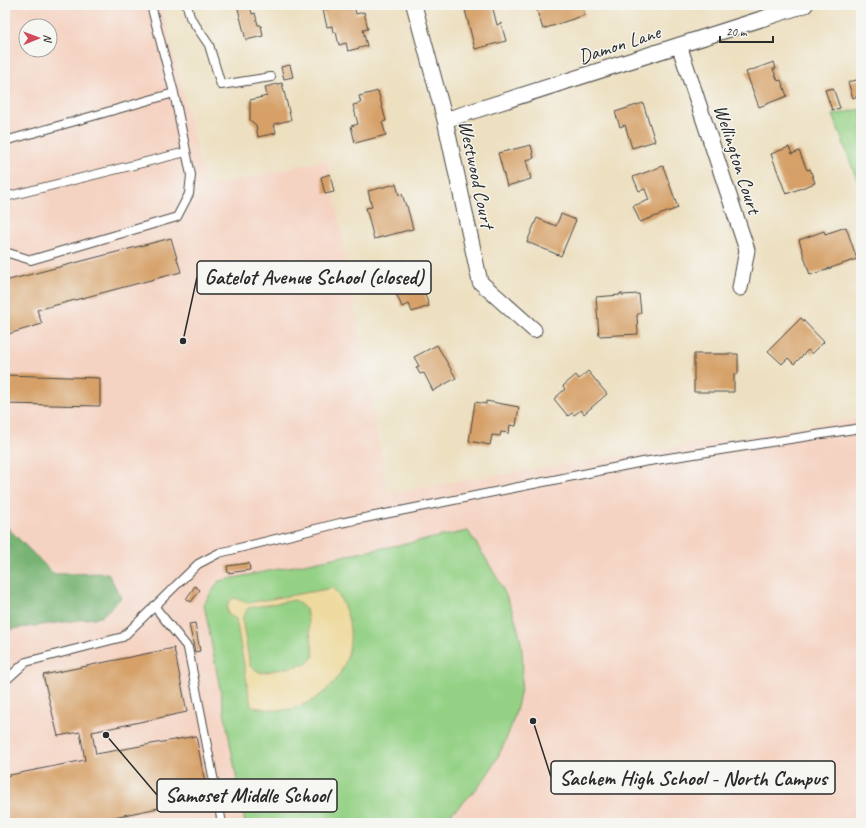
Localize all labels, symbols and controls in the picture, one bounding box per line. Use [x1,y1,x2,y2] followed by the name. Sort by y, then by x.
[18,18,58,58] north arrow
[720,18,773,44] scale bar
[575,19,665,69] street label: Damon Lane
[726,24,748,40] text: 20 m
[41,34,55,44] text: N
[708,101,768,219] street label: Wellington Court
[453,118,501,234] street label: Westwood Court
[197,261,431,294] callout: Gatelot Avenue School (closed)
[204,264,426,290] text: Gatelot Avenue School (closed)
[551,761,835,794] callout: Sachem High School - North Campus
[559,765,830,791] text: Sachem High School - North Campus
[157,779,337,812] callout: Samoset Middle School
[165,782,333,808] text: Samoset Middle School

